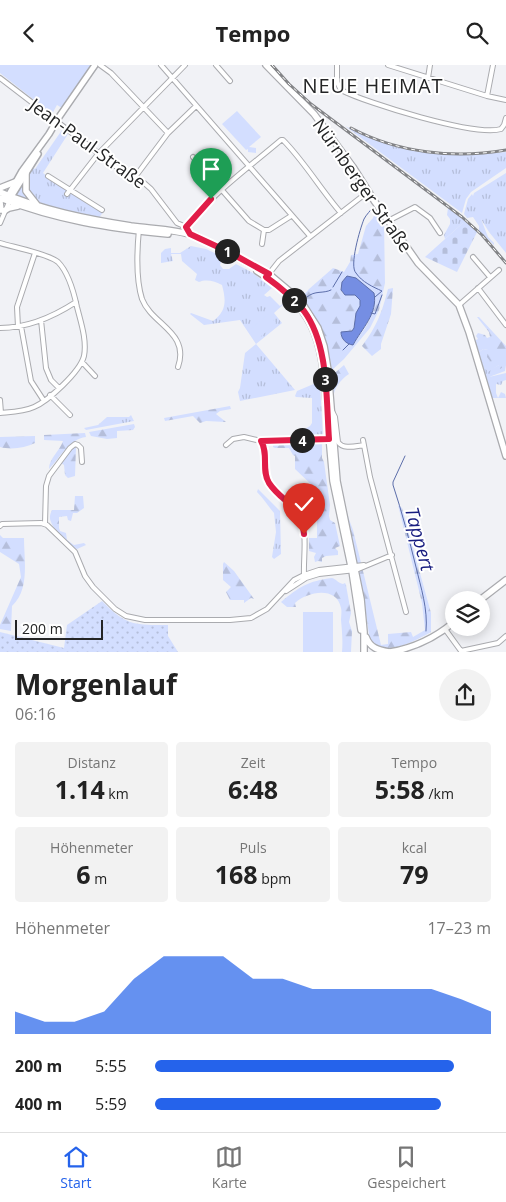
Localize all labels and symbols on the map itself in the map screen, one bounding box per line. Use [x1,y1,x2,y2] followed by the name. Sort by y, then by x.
[302,72,444,99] district label: NEUE HEIMAT
[23,91,151,194] street label: Jean-Paul-Straße
[308,113,418,257] street label: Nürnberger Straße
[190,148,232,199] pin
[214,239,240,263] pin: 1
[282,287,306,313] pin: 2
[312,367,338,391] pin: 3
[290,427,314,453] pin: 4
[283,483,325,534] pin
[399,504,441,575] water label: Tappert
[15,617,102,640] scale bar

